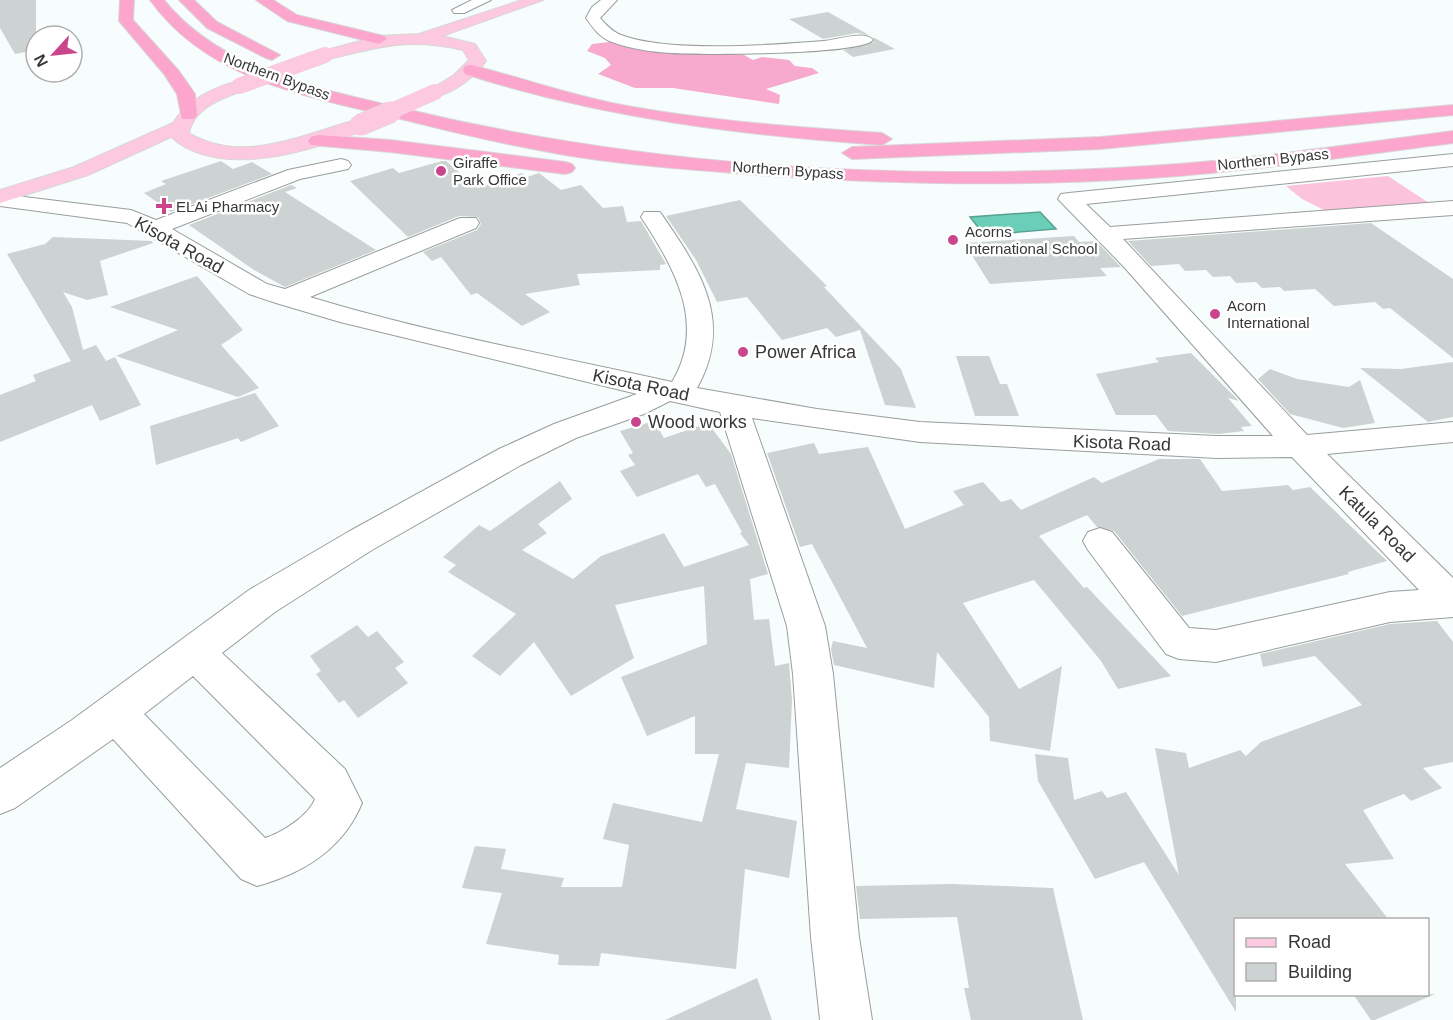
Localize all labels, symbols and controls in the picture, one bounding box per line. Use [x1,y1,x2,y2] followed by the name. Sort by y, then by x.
[24,24,84,84] north arrow
[222,49,332,103] street label: Northern Bypass
[31,52,51,70] text: N
[1217,145,1329,173] street label: Northern Bypass
[453,154,527,188] place label: Giraffe Park Office
[732,158,844,182] street label: Northern Bypass
[434,164,448,178] marker: Giraffe Park Office
[176,198,280,215] place label: ELAi Pharmacy
[157,199,171,213] marker: ELAi Pharmacy
[131,212,227,278] street label: Kisota Road
[965,223,1098,257] place label: Acorns International School
[946,233,960,247] marker: Acorns International School
[1227,297,1310,331] place label: Acorn International
[1208,307,1222,321] marker: Acorn International
[755,342,857,362] place label: Power Africa
[736,345,750,359] marker: Power Africa
[591,365,691,405] street label: Kisota Road
[648,412,747,432] place label: Wood works
[629,415,643,429] marker: Wood works
[1073,431,1171,455] street label: Kisota Road
[1335,482,1419,566] street label: Katula Road
[1234,918,1429,996] legend
[1288,932,1331,952] text: Road
[1288,962,1352,982] text: Building

